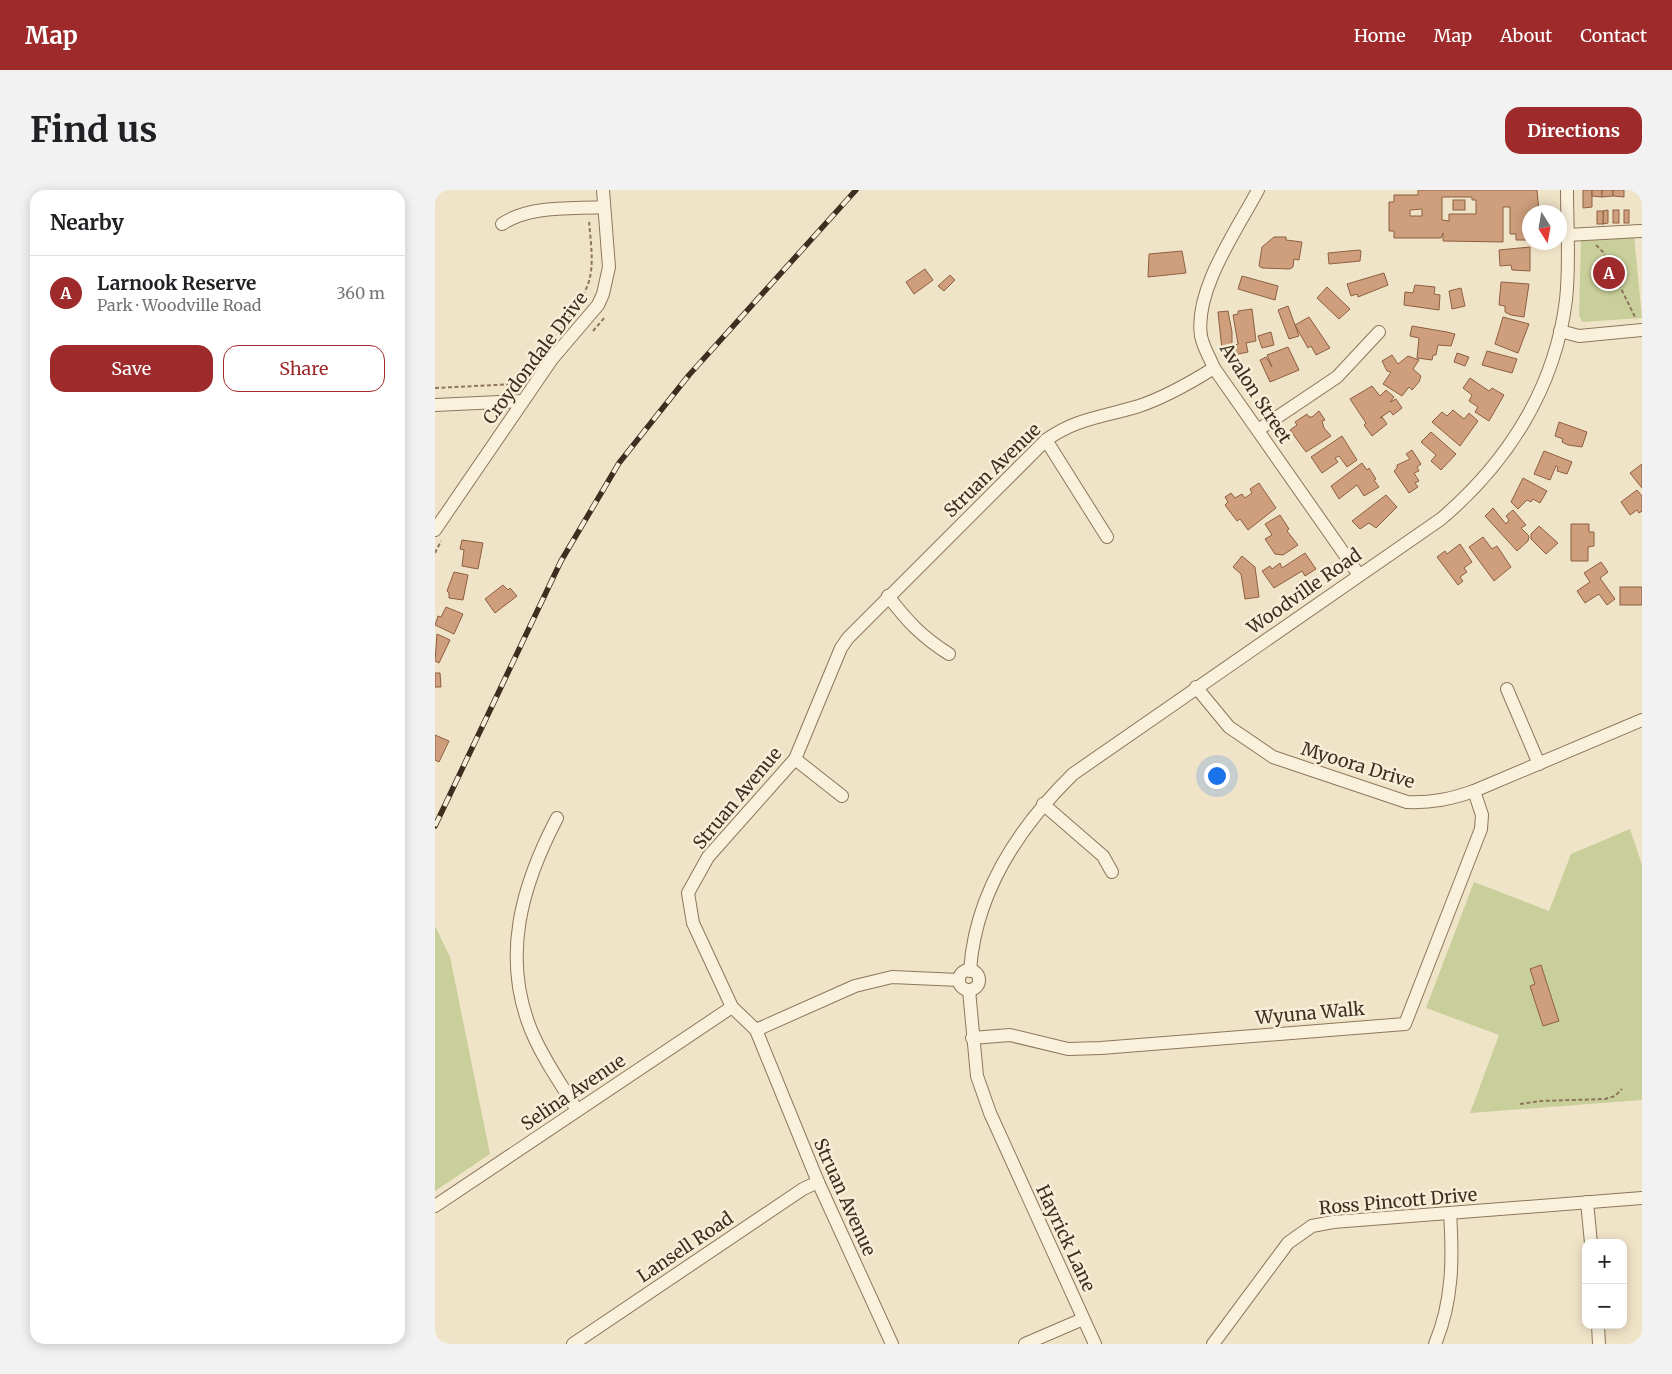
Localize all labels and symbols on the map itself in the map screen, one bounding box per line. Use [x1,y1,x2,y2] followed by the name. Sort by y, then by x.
[1522,205,1567,250] north arrow
[1593,254,1625,292] pin: A
[478,287,592,429] street label: Croydondale Drive
[1214,338,1297,448] street label: Avalon Street
[939,418,1045,522] street label: Struan Avenue
[1242,543,1366,640] street label: Woodville Road
[1299,737,1417,793] street label: Myoora Drive
[688,742,786,854] street label: Struan Avenue
[1204,763,1230,789] your location
[1254,997,1366,1029] street label: Wyuna Walk
[517,1049,629,1135] street label: Selina Avenue
[809,1135,881,1259] street label: Struan Avenue
[1031,1181,1101,1295] street label: Hayrick Lane
[1318,1183,1478,1219] street label: Ross Pincott Drive
[633,1206,737,1287] street label: Lansell Road

